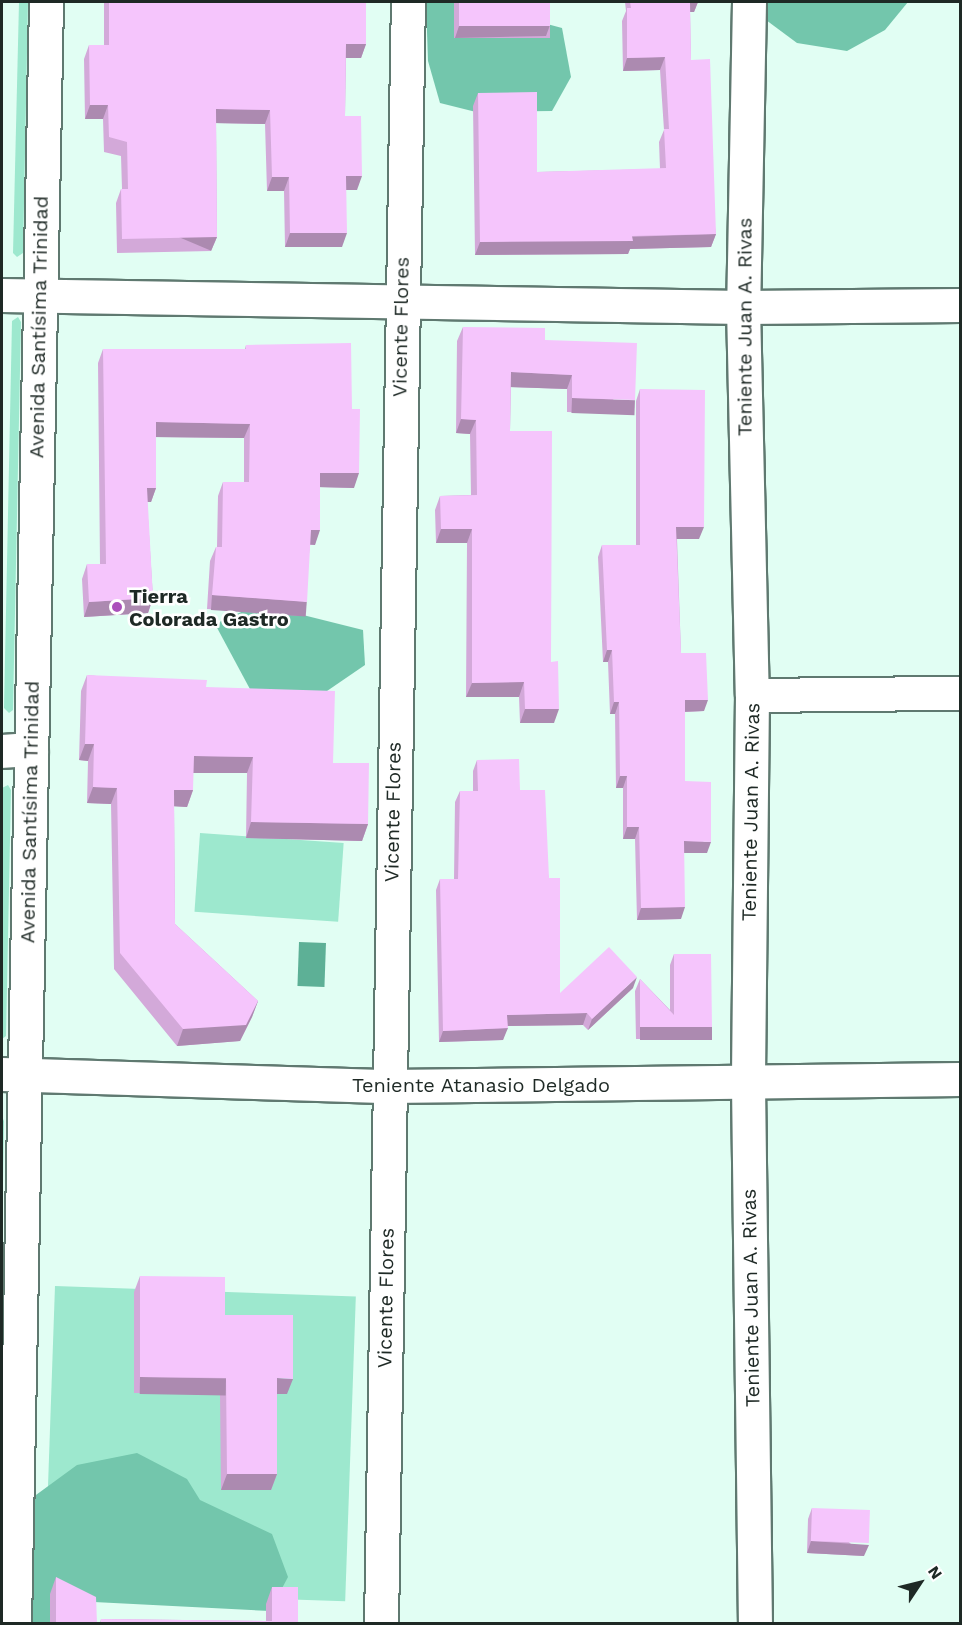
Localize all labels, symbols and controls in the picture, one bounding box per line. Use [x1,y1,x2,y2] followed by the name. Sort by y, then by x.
[25,195,53,459] street label: Avenida Santísima Trinidad
[733,217,757,437] street label: Teniente Juan A. Rivas
[388,257,414,397] street label: Vicente Flores
[129,584,289,631] place label: Tierra Colorada Gastro
[110,600,124,614] marker: Tierra Colorada Gastro
[16,680,44,944] street label: Avenida Santísima Trinidad
[737,702,765,922] street label: Teniente Juan A. Rivas
[380,742,406,882] street label: Vicente Flores
[352,1073,610,1097] street label: Teniente Atanasio Delgado
[737,1188,765,1408] street label: Teniente Juan A. Rivas
[373,1228,399,1368] street label: Vicente Flores
[890,1553,950,1613] north arrow
[924,1562,946,1583] text: N

